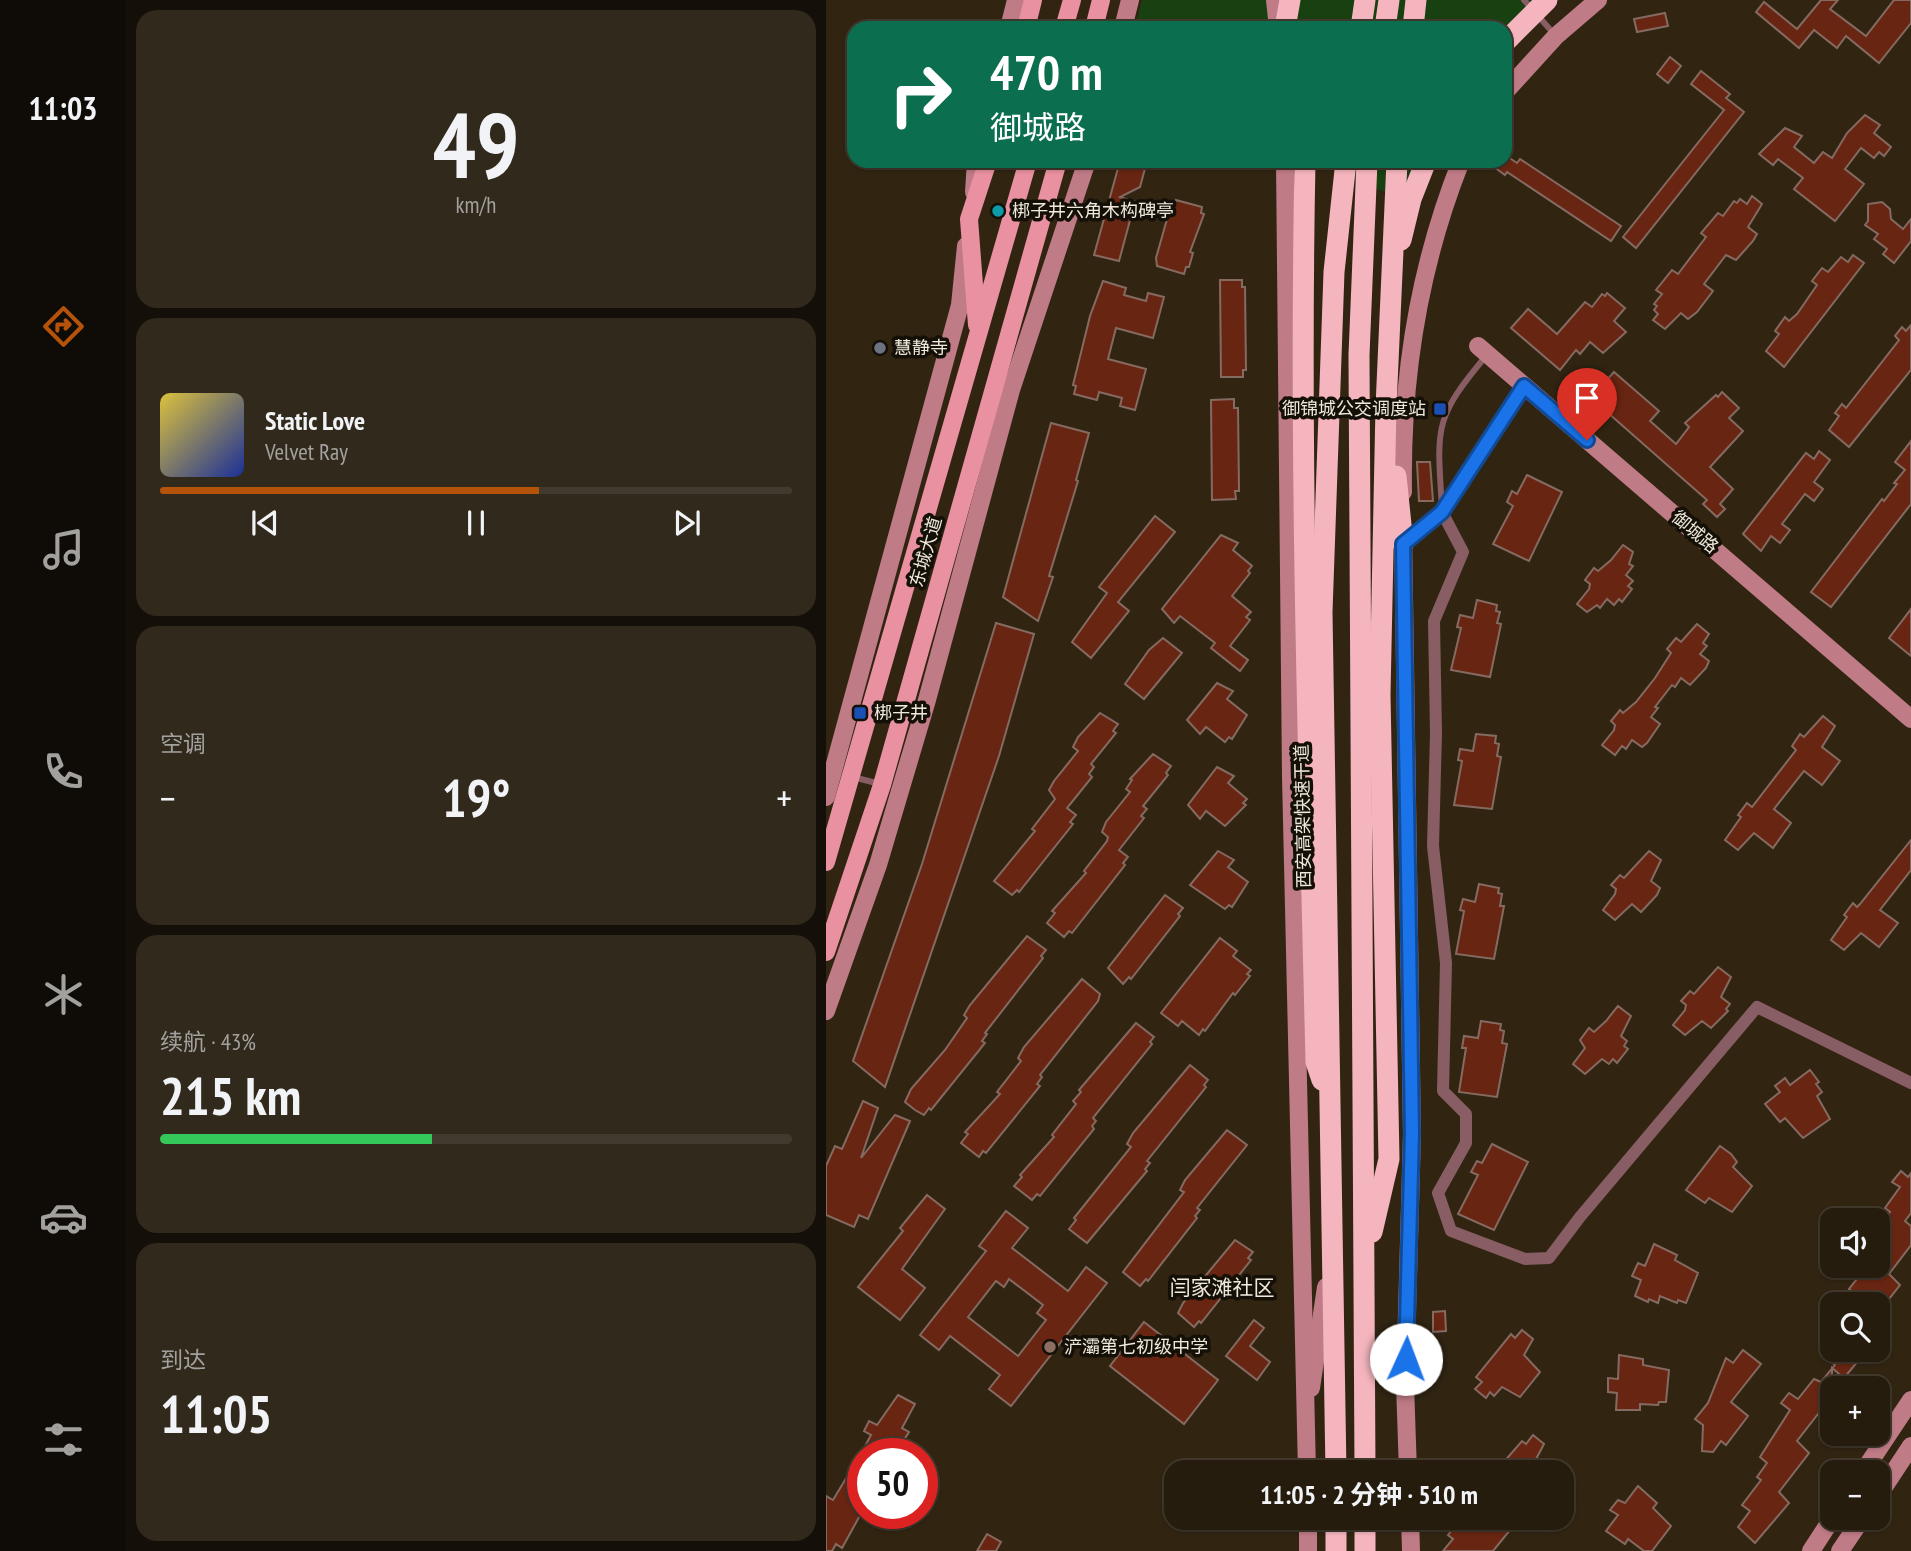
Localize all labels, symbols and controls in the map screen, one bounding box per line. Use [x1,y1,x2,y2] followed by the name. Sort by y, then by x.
[990,40,1103,104] text: 470 m
[875,49,966,140] icon: right
[433,85,520,203] text: 49
[28,87,98,129] text: 11:03
[990,106,1086,148] text: 御城路
[456,190,496,219] text: km/h
[1012,199,1174,222] place label: 梆子井六角木构碑亭
[990,203,1006,219] marker: 梆子井六角木构碑亭
[39,302,88,351] icon: directions
[894,336,948,359] place label: 慧静寺
[872,340,888,356] marker: 慧静寺
[1557,368,1617,440] pin
[1568,379,1606,417] icon: arrive
[1282,397,1426,420] place label: 御锦城公交调度站
[1432,401,1448,417] marker: 御锦城公交调度站
[265,404,365,437] text: Static Love
[265,437,348,466] text: Velvet Ray
[246,504,284,542] icon: previous
[457,504,495,542] icon: pause
[668,504,706,542] icon: next
[1667,505,1723,558] street label: 御城路
[905,514,946,590] street label: 东城大道
[39,525,88,574] icon: music
[874,701,928,724] place label: 梆子井
[852,705,868,721] marker: 梆子井
[160,729,206,758] text: 空调
[1290,744,1315,888] street label: 西安高架快速干道
[39,747,88,796] icon: phone
[442,764,510,831] text: 19°
[160,773,176,822] text: −
[776,773,792,822] text: +
[39,970,88,1019] icon: climate
[160,1027,256,1056] text: 续航 · 43%
[160,1062,301,1129] text: 215 km
[39,1193,88,1242] icon: car
[1820,1208,1890,1530] map controls
[1820,1208,1890,1278] button: sound
[1170,1274,1275,1301] district label: 闫家滩社区
[1820,1292,1890,1362] button: search
[1369,1322,1443,1396] position arrow
[1064,1335,1208,1358] place label: 浐灞第七初级中学
[1042,1339,1058,1355] marker: 浐灞第七初级中学
[160,1345,206,1374] text: 到达
[1820,1376,1890,1446] button: +
[160,1380,272,1447] text: 11:05
[39,1415,88,1464] icon: filters
[847,1438,938,1529] speed limit sign: 50
[1820,1460,1890,1530] button: −
[1260,1478,1478,1511] text: 11:05 · 2 分钟 · 510 m

